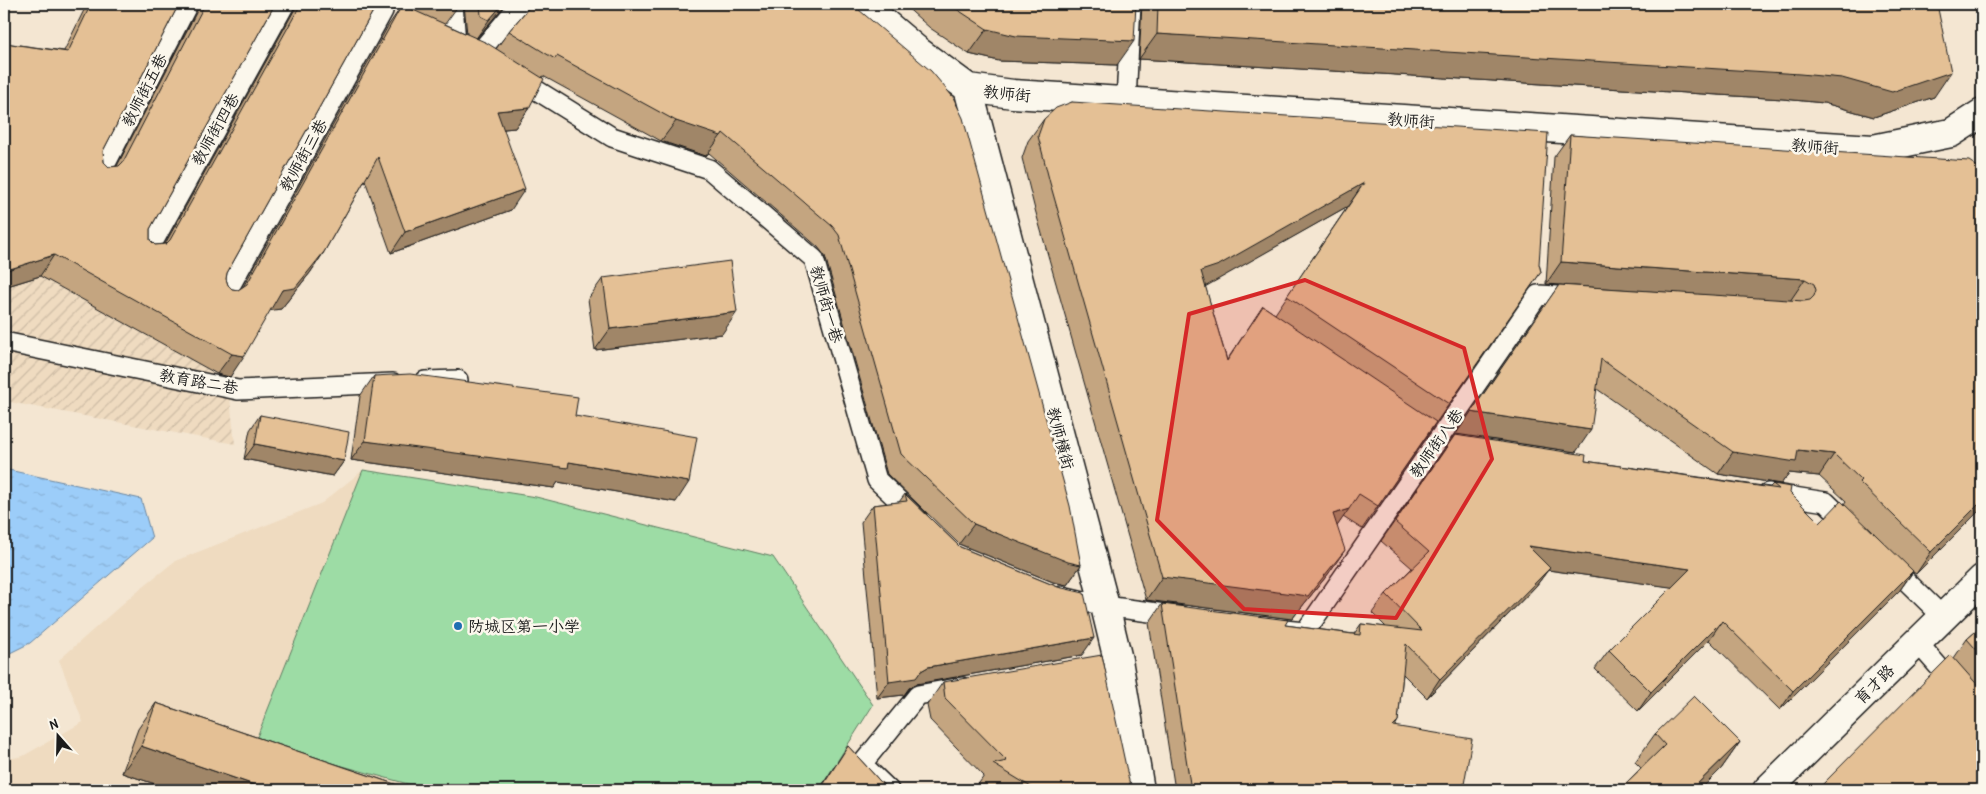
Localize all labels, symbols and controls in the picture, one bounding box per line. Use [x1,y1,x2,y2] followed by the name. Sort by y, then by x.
[116,49,172,131] street label: 教师街五巷
[982,80,1032,106] street label: 教师街
[186,89,244,169] street label: 教师街四巷
[1386,107,1436,133] street label: 教师街
[274,115,332,195] street label: 教师街三巷
[1790,133,1840,159] street label: 教师街
[805,263,849,345] street label: 教师街一巷
[158,363,240,399] street label: 教育路二巷
[1042,404,1080,472] street label: 教师横街
[1404,404,1468,482] street label: 教师街八巷
[468,615,580,637] place label: 防城区第一小学
[452,620,464,632] marker: 防城区第一小学
[1849,659,1899,709] street label: 育才路
[32,712,82,762] north arrow
[47,713,61,734] text: N

